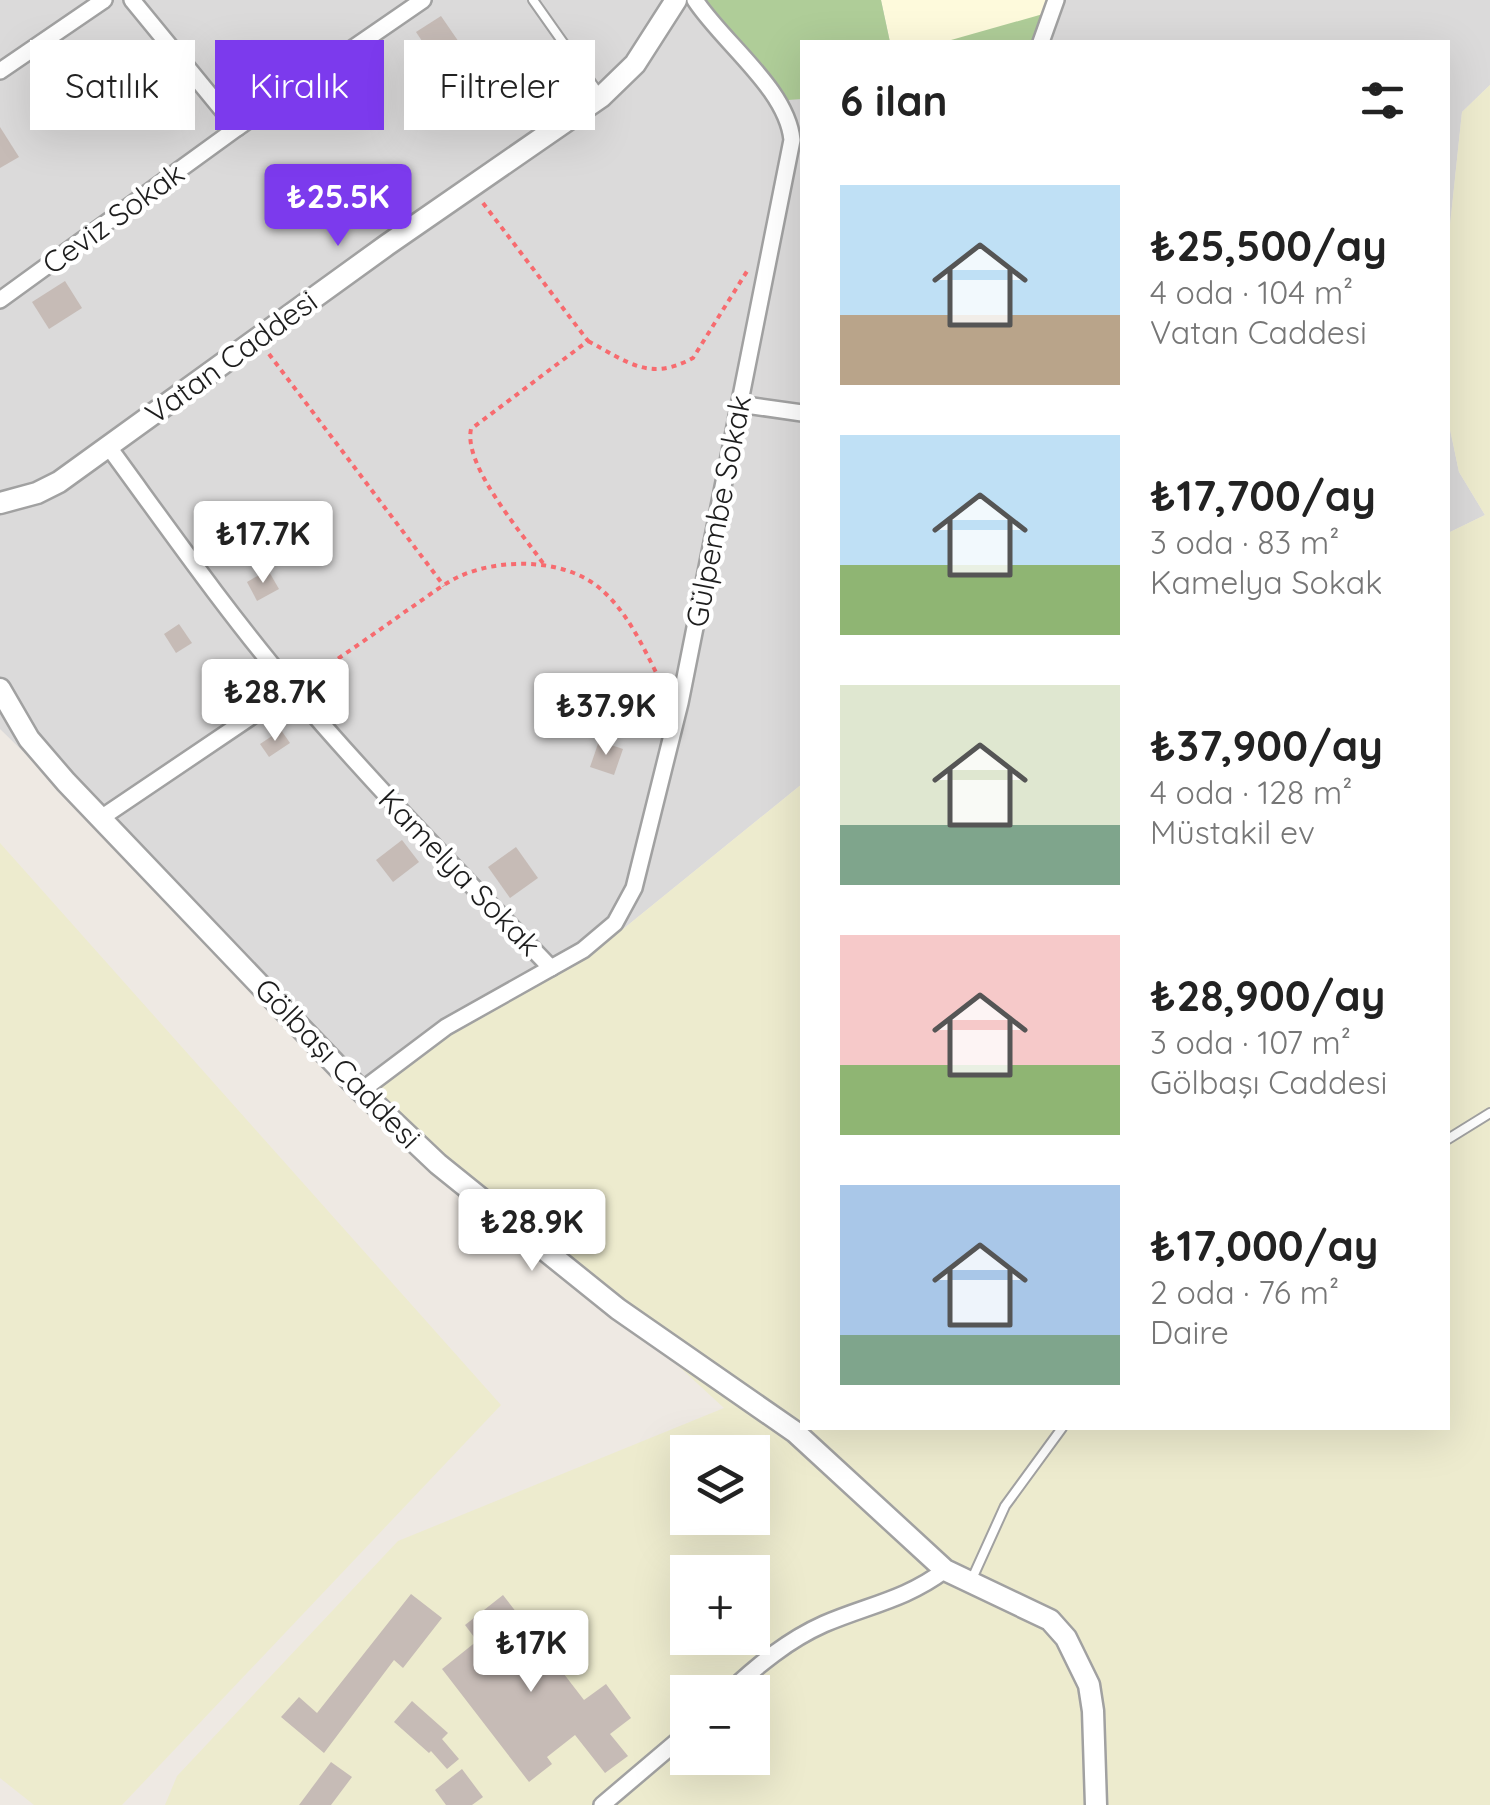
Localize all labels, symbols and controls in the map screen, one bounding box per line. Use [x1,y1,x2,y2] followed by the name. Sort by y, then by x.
[30,40,195,130] chip: Satılık
[215,40,384,130] chip: Kiralık
[404,40,595,130] chip: Filtreler
[1355,73,1410,128] icon: filters
[840,74,948,127] text: 6 ilan
[35,154,191,282] street label: Ceviz Sokak
[257,164,419,249] pin: ₺25.5K
[287,176,389,216] text: ₺25.5K
[1150,219,1387,272] text: ₺25,500/ay
[920,225,1040,345] icon: home
[1150,272,1353,312] text: 4 oda · 104 m²
[138,282,324,432] street label: Vatan Caddesi
[1150,312,1367,352] text: Vatan Caddesi
[677,392,759,630] street label: Gülpembe Sokak
[1150,469,1376,522] text: ₺17,700/ay
[920,475,1040,595] icon: home
[182,501,344,586] pin: ₺17.7K
[216,513,310,553] text: ₺17.7K
[1150,522,1339,562] text: 3 oda · 83 m²
[1150,562,1382,602] text: Kamelya Sokak
[194,659,356,744] pin: ₺28.7K
[224,671,326,711] text: ₺28.7K
[525,673,687,758] pin: ₺37.9K
[556,685,656,725] text: ₺37.9K
[1150,719,1383,772] text: ₺37,900/ay
[920,725,1040,845] icon: home
[1150,772,1352,812] text: 4 oda · 128 m²
[371,780,549,964] street label: Kamelya Sokak
[1150,812,1315,852] text: Müstakil ev
[1150,969,1385,1022] text: ₺28,900/ay
[247,970,429,1156] street label: Gölbaşı Caddesi
[920,975,1040,1095] icon: home
[1150,1022,1351,1062] text: 3 oda · 107 m²
[1150,1062,1387,1102] text: Gölbaşı Caddesi
[451,1189,613,1274] pin: ₺28.9K
[480,1201,584,1241] text: ₺28.9K
[1150,1219,1379,1272] text: ₺17,000/ay
[920,1225,1040,1345] icon: home
[1150,1272,1339,1312] text: 2 oda · 76 m²
[1150,1312,1229,1352] text: Daire
[670,1435,770,1775] map controls
[670,1435,770,1535] button: layers
[670,1555,770,1655] button: +
[472,1610,590,1695] pin: ₺17K
[495,1622,567,1662] text: ₺17K
[670,1675,770,1775] button: −

